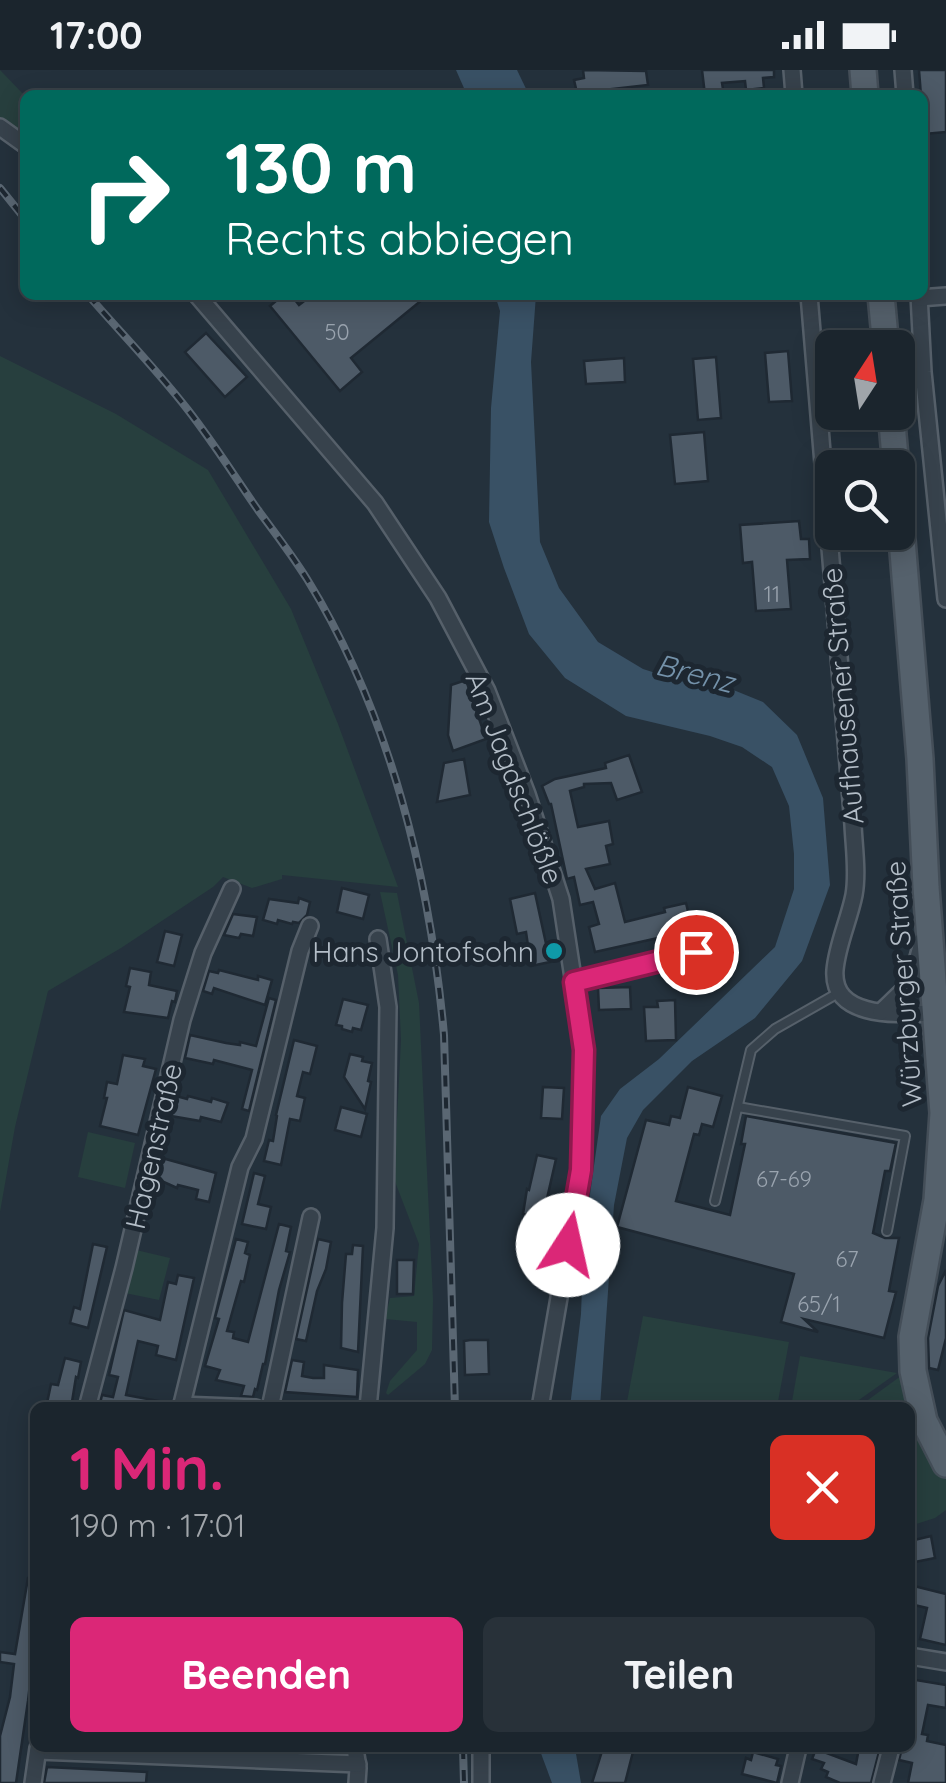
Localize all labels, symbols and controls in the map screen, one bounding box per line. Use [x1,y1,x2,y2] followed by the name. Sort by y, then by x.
[50,11,143,59] text: 17:00
[225,123,417,211] text: 130 m
[60,130,190,260] icon: right
[225,210,574,266] text: Rechts abbiegen
[324,318,350,346] house number: 50
[815,330,915,430] north arrow
[815,330,915,550] map controls
[815,450,915,550] button: search
[813,566,871,826] street label: Aufhausener Straße
[764,580,780,608] house number: 11
[652,645,741,702] water label: Brenz
[459,667,571,889] street label: Am Jagdschlößle
[877,860,929,1108] street label: Würzburger Straße
[654,910,739,995] pin
[669,925,724,980] icon: arrive
[312,934,534,969] place label: Hans Jontofsohn
[543,940,565,962] marker: Hans Jontofsohn
[117,1060,189,1232] street label: Hagenstraße
[756,1165,812,1193] house number: 67-69
[516,1193,620,1297] position arrow
[835,1245,859,1273] house number: 67
[797,1290,841,1318] house number: 65/1
[70,1430,224,1505] text: 1 Min.
[770,1435,875,1540] button: close
[70,1505,246,1545] text: 190 m · 17:01
[70,1617,463,1732] button: Beenden
[483,1617,875,1732] button: Teilen

